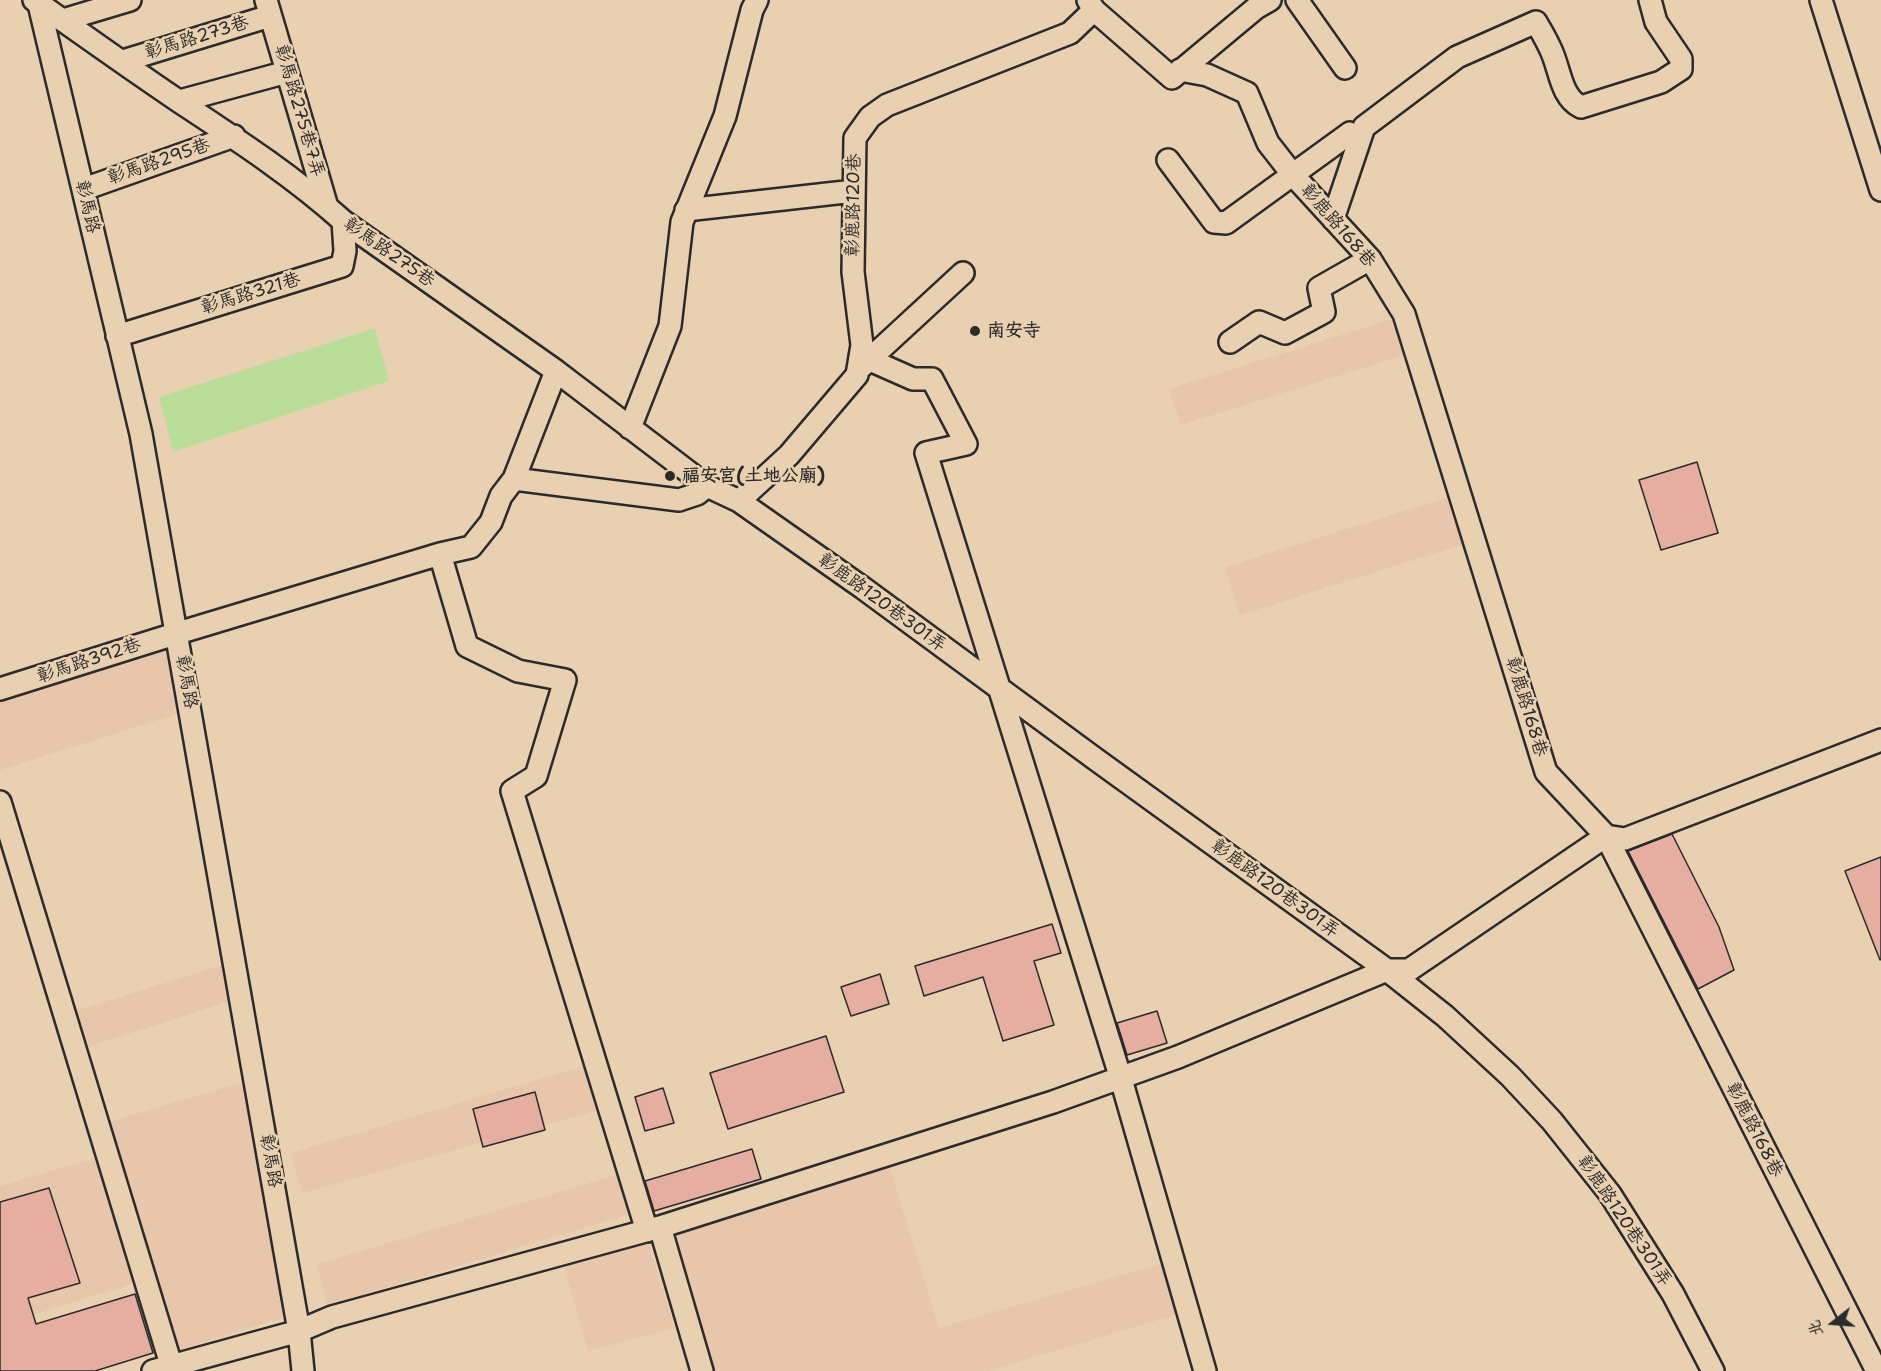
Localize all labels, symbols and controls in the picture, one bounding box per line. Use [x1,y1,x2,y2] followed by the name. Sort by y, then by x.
[143,12,251,64] street label: 彰馬路273巷
[270,42,328,180] street label: 彰馬路275巷7弄
[105,134,213,190] street label: 彰馬路295巷
[842,153,866,257] street label: 彰鹿路120巷
[70,178,104,236] street label: 彰馬路
[1296,180,1380,272] street label: 彰鹿路168巷
[339,214,439,292] street label: 彰馬路275巷
[199,269,303,319] street label: 彰馬路321巷
[987,320,1041,342] place label: 南安寺
[968,324,982,338] marker: 南安寺
[682,465,825,487] place label: 福安宮(土地公廟)
[663,469,677,483] marker: 福安宮(土地公廟)
[814,549,950,657] street label: 彰鹿路120巷301弄
[34,634,144,688] street label: 彰馬路392巷
[171,654,201,710] street label: 彰馬路
[1501,654,1551,760] street label: 彰鹿路168巷
[1207,835,1343,943] street label: 彰鹿路120巷301弄
[1721,1079,1787,1181] street label: 彰鹿路168巷
[255,1133,285,1189] street label: 彰馬路
[1572,1152,1676,1290] street label: 彰鹿路120巷301弄
[1803,1293,1863,1353] north arrow
[1803,1318,1828,1339] text: 北

